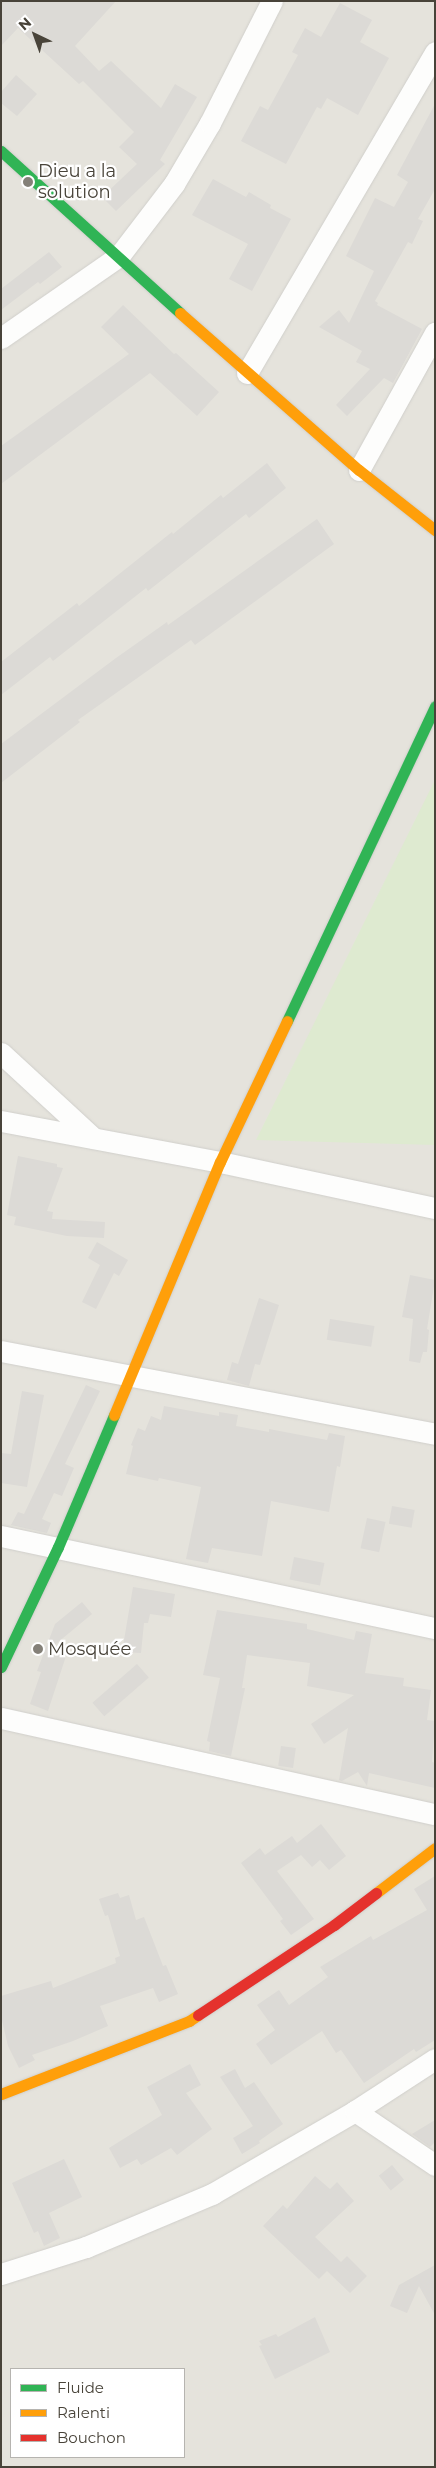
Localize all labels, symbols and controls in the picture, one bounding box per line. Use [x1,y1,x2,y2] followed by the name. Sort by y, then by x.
[10,10,60,60] north arrow
[15,13,35,34] text: N
[38,161,116,203] place label: Dieu a la solution
[22,176,34,188] marker: Dieu a la solution
[48,1638,131,1660] place label: Mosquée
[32,1643,44,1655] marker: Mosquée
[10,2368,185,2458] legend
[57,2378,104,2397] text: Fluide
[57,2403,110,2422] text: Ralenti
[57,2428,126,2447] text: Bouchon

